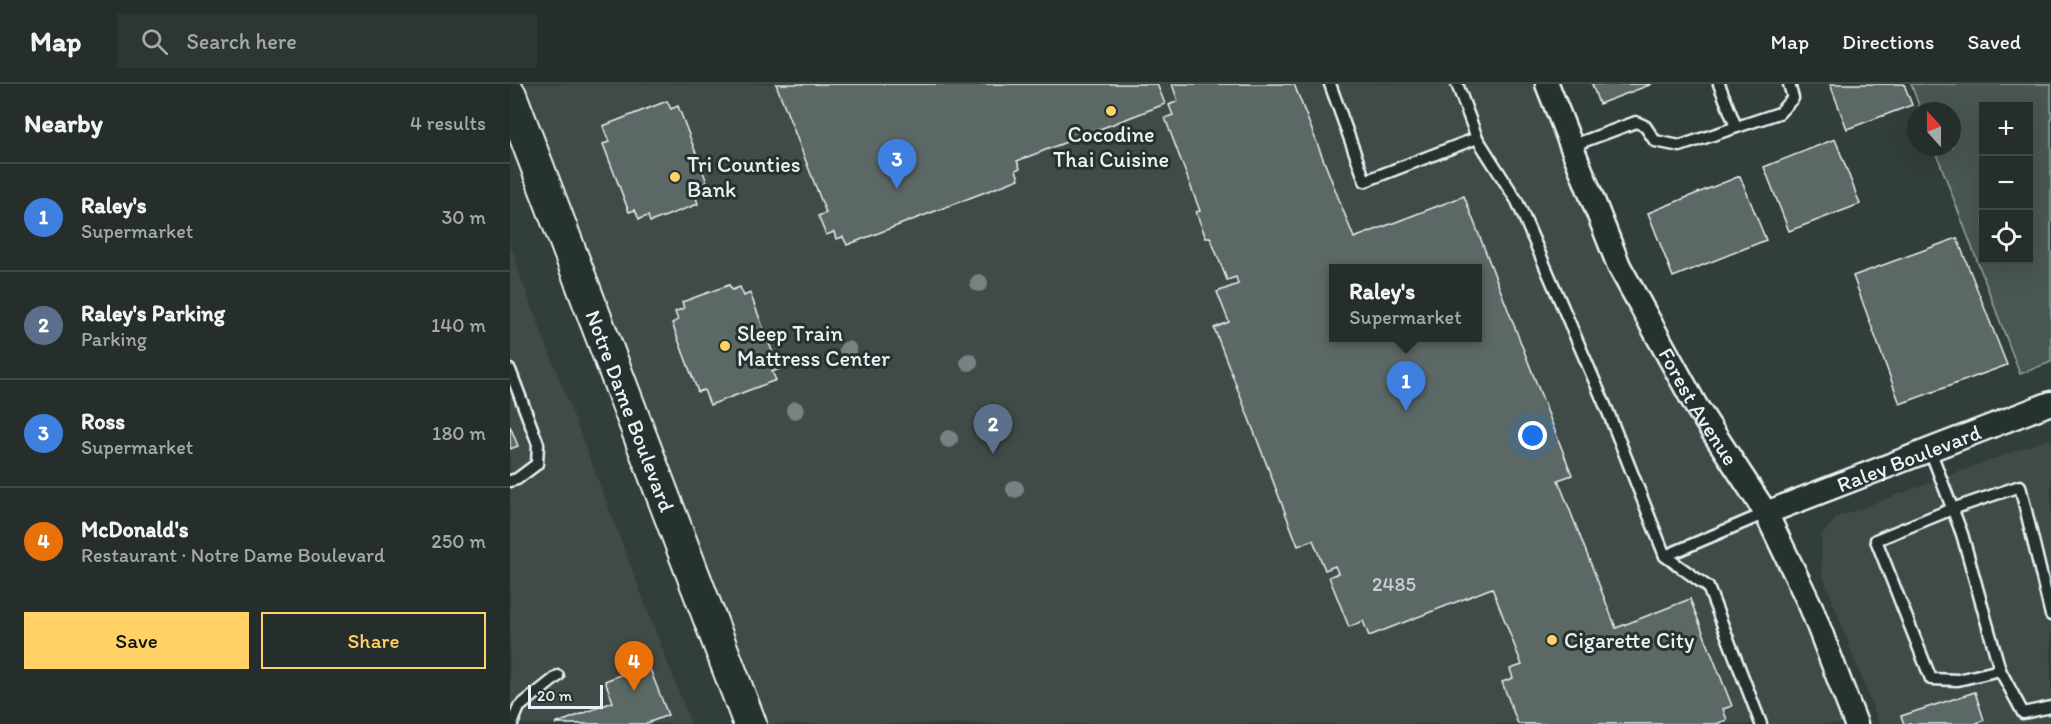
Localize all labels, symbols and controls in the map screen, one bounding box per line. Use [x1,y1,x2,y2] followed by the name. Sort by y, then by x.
[117,14,537,68] search box
[30,24,81,58] text: Map
[138,25,171,58] icon: search
[186,28,297,55] text: Search here
[1771,29,1809,54] text: Map
[1842,29,1934,54] text: Directions
[1967,29,2021,54] text: Saved
[1907,102,1961,156] north arrow
[1979,102,2033,264] map controls
[1979,102,2033,156] button: +
[1104,104,1118,118] marker: Cocodine Thai Cuisine
[24,107,103,139] text: Nearby
[410,111,486,135] text: 4 results
[1053,121,1169,173] place label: Cocodine Thai Cuisine
[878,140,916,189] pin: 3
[687,151,801,203] place label: Tri Counties Bank
[1979,156,2033,210] button: −
[668,170,682,184] marker: Tri Counties Bank
[81,192,147,219] text: Raley's
[39,205,48,229] text: 1
[441,205,486,229] text: 30 m
[1979,210,2033,264] button: locate
[81,219,193,243] text: Supermarket
[1329,264,1482,342] popup
[1349,278,1415,305] text: Raley's
[81,300,225,327] text: Raley's Parking
[1349,305,1462,329] text: Supermarket
[580,306,681,515] street label: Notre Dame Boulevard
[38,313,49,337] text: 2
[431,313,486,337] text: 140 m
[737,320,890,372] place label: Sleep Train Mattress Center
[81,327,147,351] text: Parking
[718,339,732,353] marker: Sleep Train Mattress Center
[1653,343,1745,470] street label: Forest Avenue
[1386,362,1426,411] pin: 1
[974,404,1012,454] pin: 2
[81,408,125,435] text: Ross
[1833,418,1985,498] street label: Raley Boulevard
[38,421,49,445] text: 3
[432,421,486,445] text: 180 m
[1518,421,1547,450] your location
[81,435,193,459] text: Supermarket
[81,516,189,543] text: McDonald's
[37,529,50,553] text: 4
[431,529,486,553] text: 250 m
[81,543,385,567] text: Restaurant · Notre Dame Boulevard
[1372,572,1416,596] house number: 2485
[24,612,249,669] button: Save
[261,612,486,669] button: Share
[1564,627,1695,654] place label: Cigarette City
[1545,633,1559,647] marker: Cigarette City
[614,642,654,691] pin: 4
[528,682,603,710] scale bar
[537,686,572,705] text: 20 m

